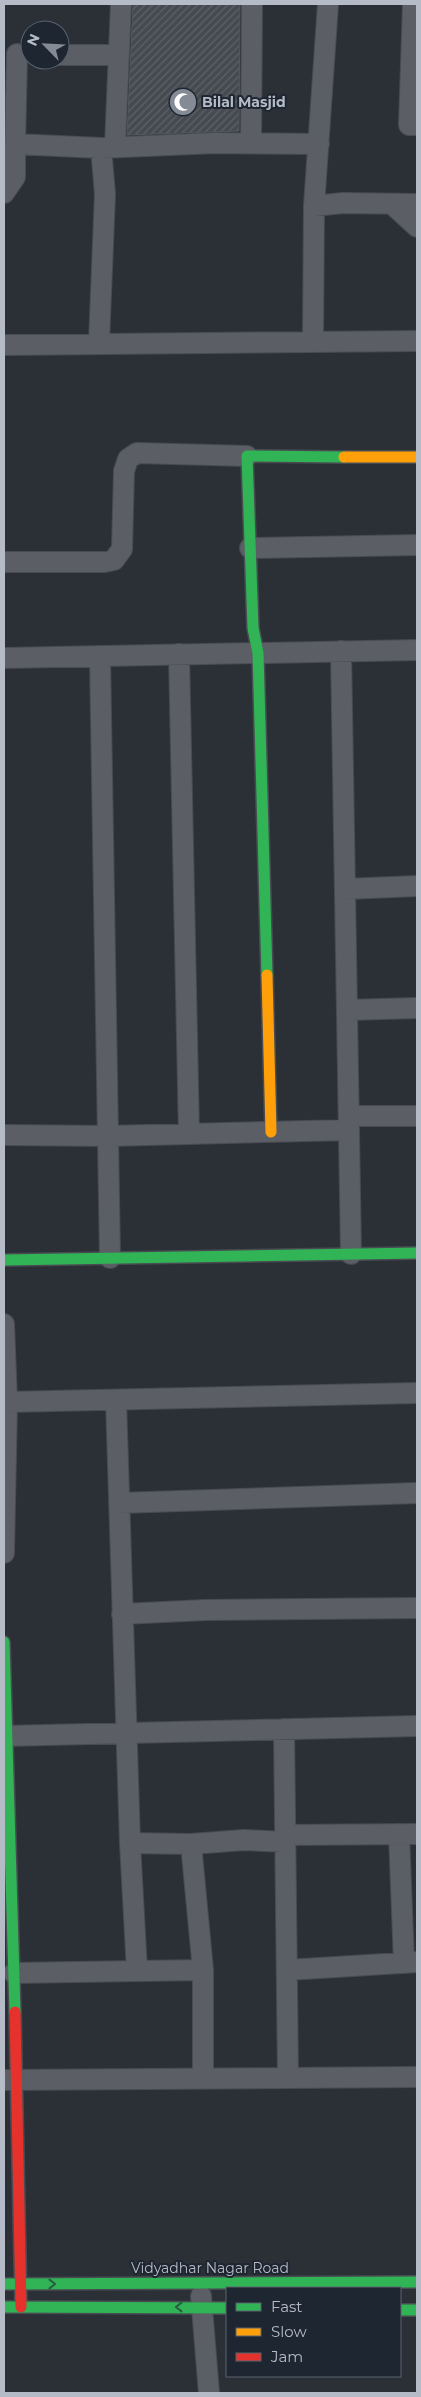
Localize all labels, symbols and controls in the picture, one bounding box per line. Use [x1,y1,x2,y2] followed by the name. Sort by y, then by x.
[20,20,70,70] north arrow
[23,31,44,49] text: N
[168,87,198,117] mosque icon: Bilal Masjid
[202,93,286,111] place label: Bilal Masjid
[131,2259,289,2277] street label: Vidyadhar Nagar Road
[49,2279,57,2289] one-way arrow
[226,2287,401,2377] legend
[271,2297,302,2316] text: Fast
[174,2302,182,2312] one-way arrow
[271,2322,307,2341] text: Slow
[270,2347,303,2366] text: Jam

